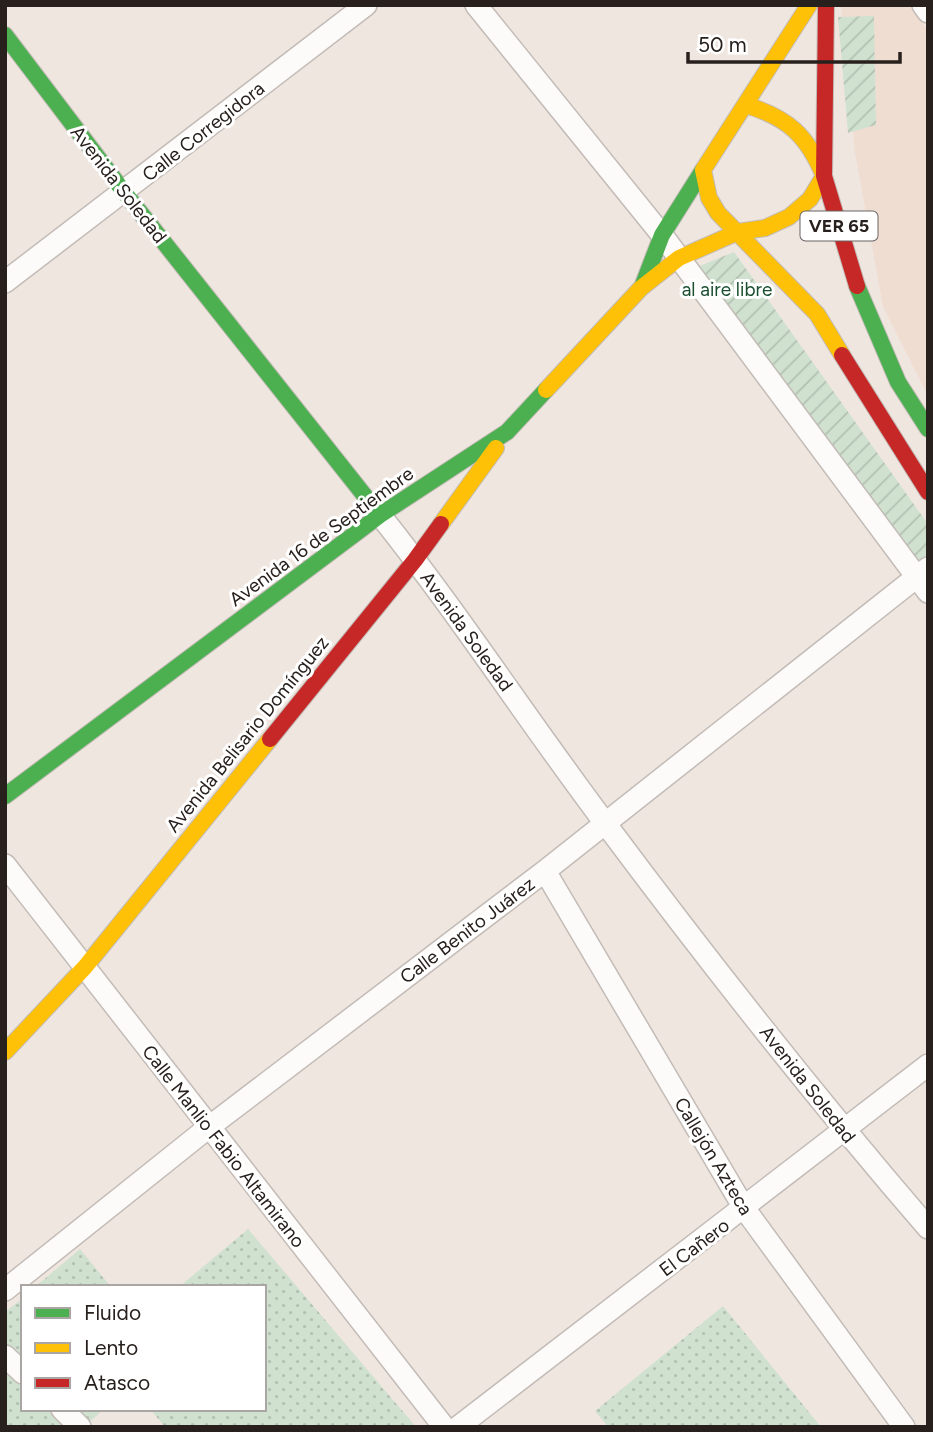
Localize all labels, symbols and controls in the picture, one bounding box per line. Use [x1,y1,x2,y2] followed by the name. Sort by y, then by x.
[688,21,900,65] scale bar
[698,32,747,57] text: 50 m
[138,77,269,186] street label: Calle Corregidora
[66,121,172,247] street label: Avenida Soledad
[800,211,878,240] road number: VER 65
[682,278,772,301] park label: al aire libre
[225,462,418,611] street label: Avenida 16 de Septiembre
[415,567,518,696] street label: Avenida Soledad
[161,632,334,837] street label: Avenida Belisario Domínguez
[395,872,539,989] street label: Calle Benito Juárez
[755,1021,861,1147] street label: Avenida Soledad
[137,1040,310,1252] street label: Calle Manlio Fabio Altamirano
[669,1093,758,1219] street label: Callejón Azteca
[655,1214,734,1281] street label: El Cañero
[21,1285,266,1411] legend
[84,1300,141,1325] text: Fluido
[84,1335,138,1360] text: Lento
[84,1370,150,1395] text: Atasco

